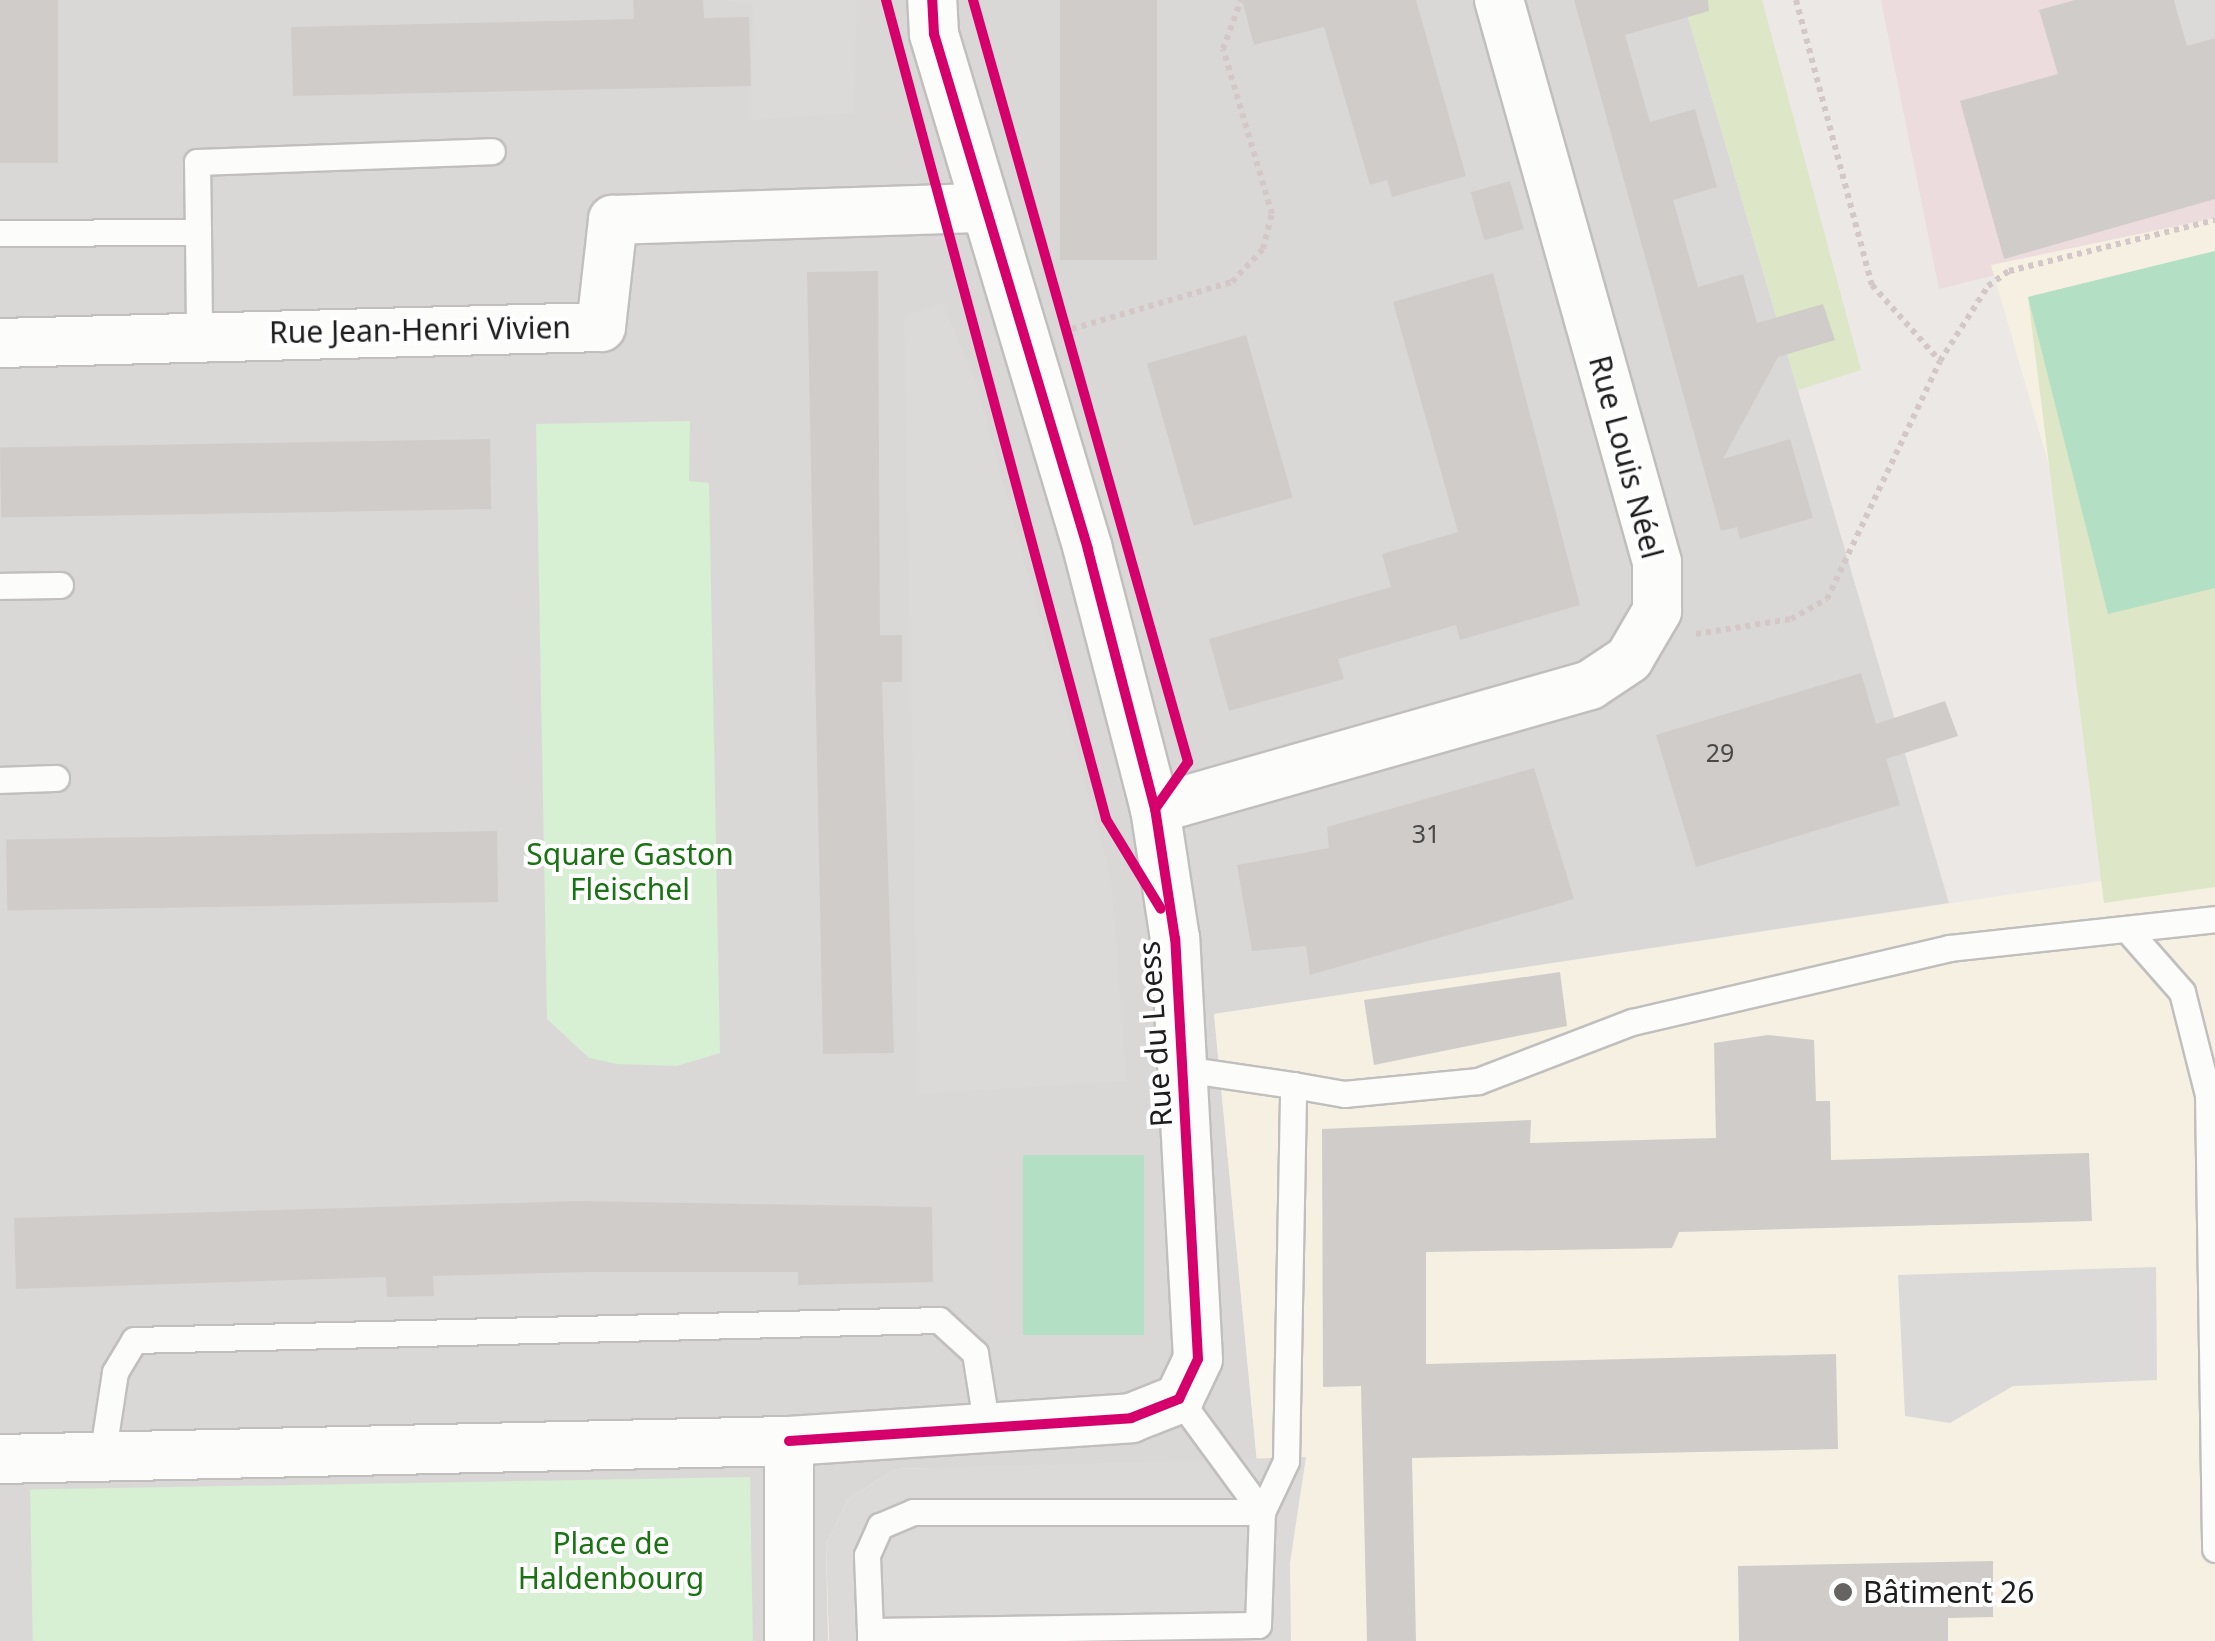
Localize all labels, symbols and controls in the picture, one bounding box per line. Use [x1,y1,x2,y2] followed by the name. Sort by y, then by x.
[269,309,571,351] street label: Rue Jean-Henri Vivien
[1582,352,1670,562] street label: Rue Louis Néel
[1706,737,1734,767] house number: 29
[1412,818,1440,848] house number: 31
[526,836,734,906] park label: Square Gaston Fleischel
[1131,940,1179,1128] street label: Rue du Loess
[518,1525,704,1596] park label: Place de Haldenbourg
[1863,1574,2034,1610] place label: Bâtiment 26
[1832,1581,1854,1603] marker: Bâtiment 26

